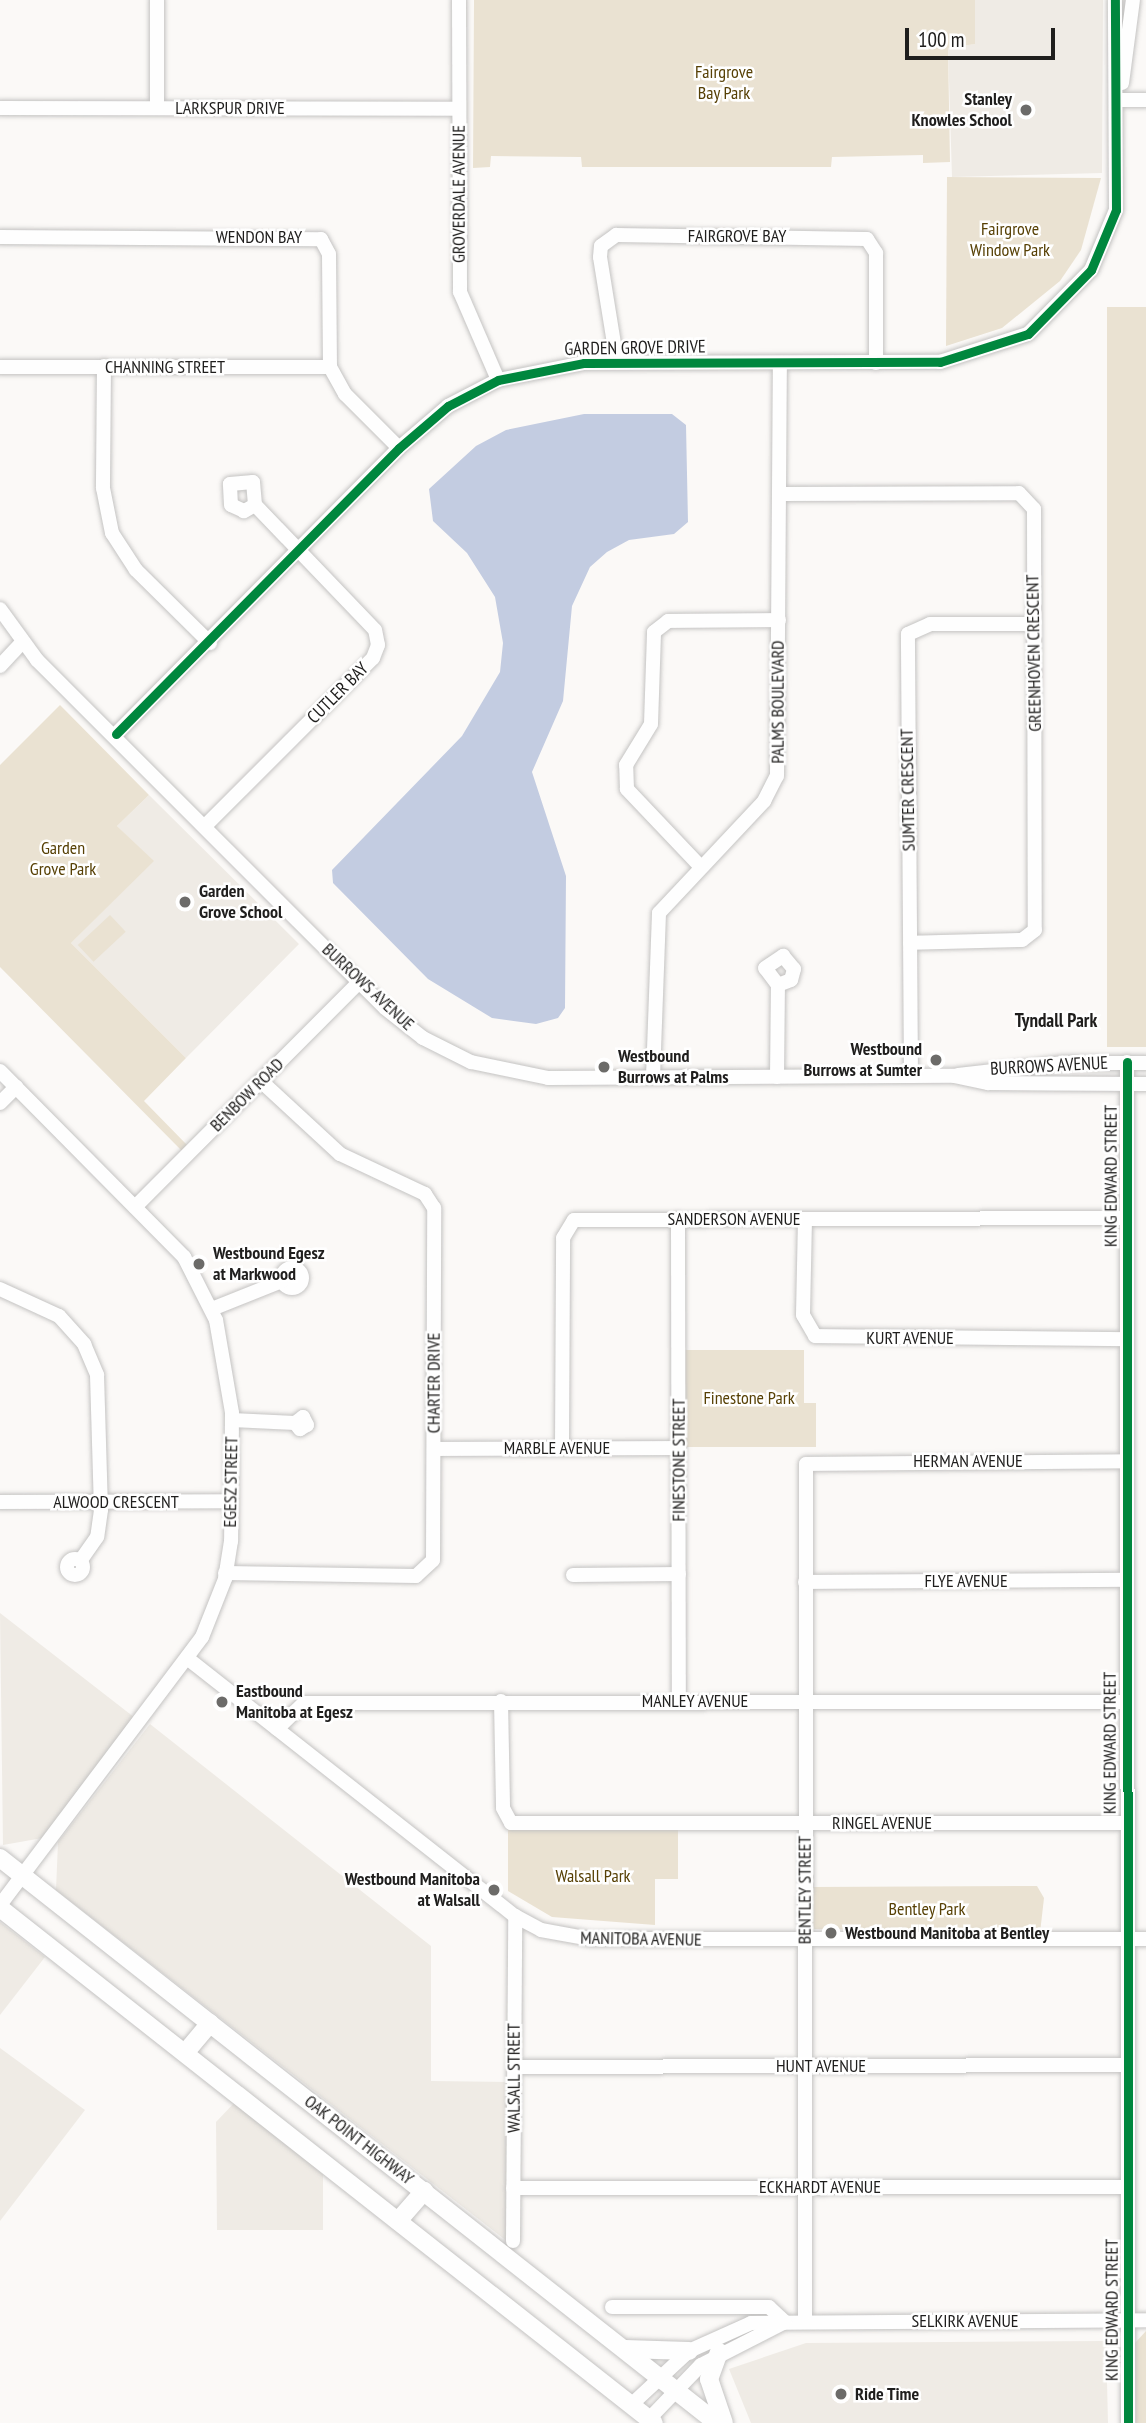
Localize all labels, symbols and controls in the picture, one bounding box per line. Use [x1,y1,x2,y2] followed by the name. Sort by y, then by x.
[908,14,1058,58] scale bar
[918,26,964,53] text: 100 m
[695,62,753,104] park label: Fairgrove Bay Park
[911,89,1012,132] place label: Stanley Knowles School
[175,97,285,119] street label: LARKSPUR DRIVE
[1018,102,1034,118] marker: Stanley Knowles School
[448,125,470,263] street label: GROVERDALE AVENUE
[970,219,1050,262] park label: Fairgrove Window Park
[688,225,786,247] street label: FAIRGROVE BAY
[216,226,302,248] street label: WENDON BAY
[564,336,706,360] street label: GARDEN GROVE DRIVE
[105,356,225,378] street label: CHANNING STREET
[1022,574,1046,732] street label: GREENHOVEN CRESCENT
[767,640,789,764] street label: PALMS BOULEVARD
[303,658,373,728] street label: CUTLER BAY
[896,728,920,852] street label: SUMTER CRESCENT
[30,838,96,880] park label: Garden Grove Park
[199,881,282,924] place label: Garden Grove School
[177,894,193,910] marker: Garden Grove School
[317,939,419,1035] street label: BURROWS AVENUE
[1015,1010,1097,1032] district label: Tyndall Park
[804,1039,922,1082] place label: Westbound Burrows at Sumter
[618,1046,729,1088] place label: Westbound Burrows at Palms
[928,1052,944,1068] marker: Westbound Burrows at Sumter
[989,1052,1109,1080] street label: BURROWS AVENUE
[206,1054,288,1136] street label: BENBOW ROAD
[596,1059,612,1075] marker: Westbound Burrows at Palms
[1100,1105,1122,1247] street label: KING EDWARD STREET
[667,1208,801,1230] street label: SANDERSON AVENUE
[213,1243,325,1286] place label: Westbound Egesz at Markwood
[191,1256,207,1272] marker: Westbound Egesz at Markwood
[866,1327,954,1349] street label: KURT AVENUE
[423,1333,445,1433] street label: CHARTER DRIVE
[703,1387,795,1409] park label: Finestone Park
[668,1398,690,1522] street label: FINESTONE STREET
[219,1436,243,1528] street label: EGESZ STREET
[504,1437,610,1459] street label: MARBLE AVENUE
[913,1450,1023,1472] street label: HERMAN AVENUE
[53,1491,179,1513] street label: ALWOOD CRESCENT
[924,1570,1008,1592] street label: FLYE AVENUE
[1099,1672,1121,1814] street label: KING EDWARD STREET
[236,1681,353,1724] place label: Eastbound Manitoba at Egesz
[641,1690,749,1712] street label: MANLEY AVENUE
[214,1694,230,1710] marker: Eastbound Manitoba at Egesz
[831,1812,933,1834] street label: RINGEL AVENUE
[794,1835,816,1945] street label: BENTLEY STREET
[555,1865,631,1887] park label: Walsall Park
[345,1869,480,1912] place label: Westbound Manitoba at Walsall
[486,1882,502,1898] marker: Westbound Manitoba at Walsall
[888,1898,966,1920] park label: Bentley Park
[845,1922,1049,1944] place label: Westbound Manitoba at Bentley
[823,1925,839,1941] marker: Westbound Manitoba at Bentley
[580,1927,702,1951] street label: MANITOBA AVENUE
[503,2023,525,2133] street label: WALSALL STREET
[775,2055,867,2077] street label: HUNT AVENUE
[300,2090,418,2190] street label: OAK POINT HIGHWAY
[759,2176,881,2198] street label: ECKHARDT AVENUE
[1101,2239,1123,2381] street label: KING EDWARD STREET
[911,2310,1019,2332] street label: SELKIRK AVENUE
[855,2383,920,2405] place label: Ride Time
[833,2386,849,2402] marker: Ride Time

